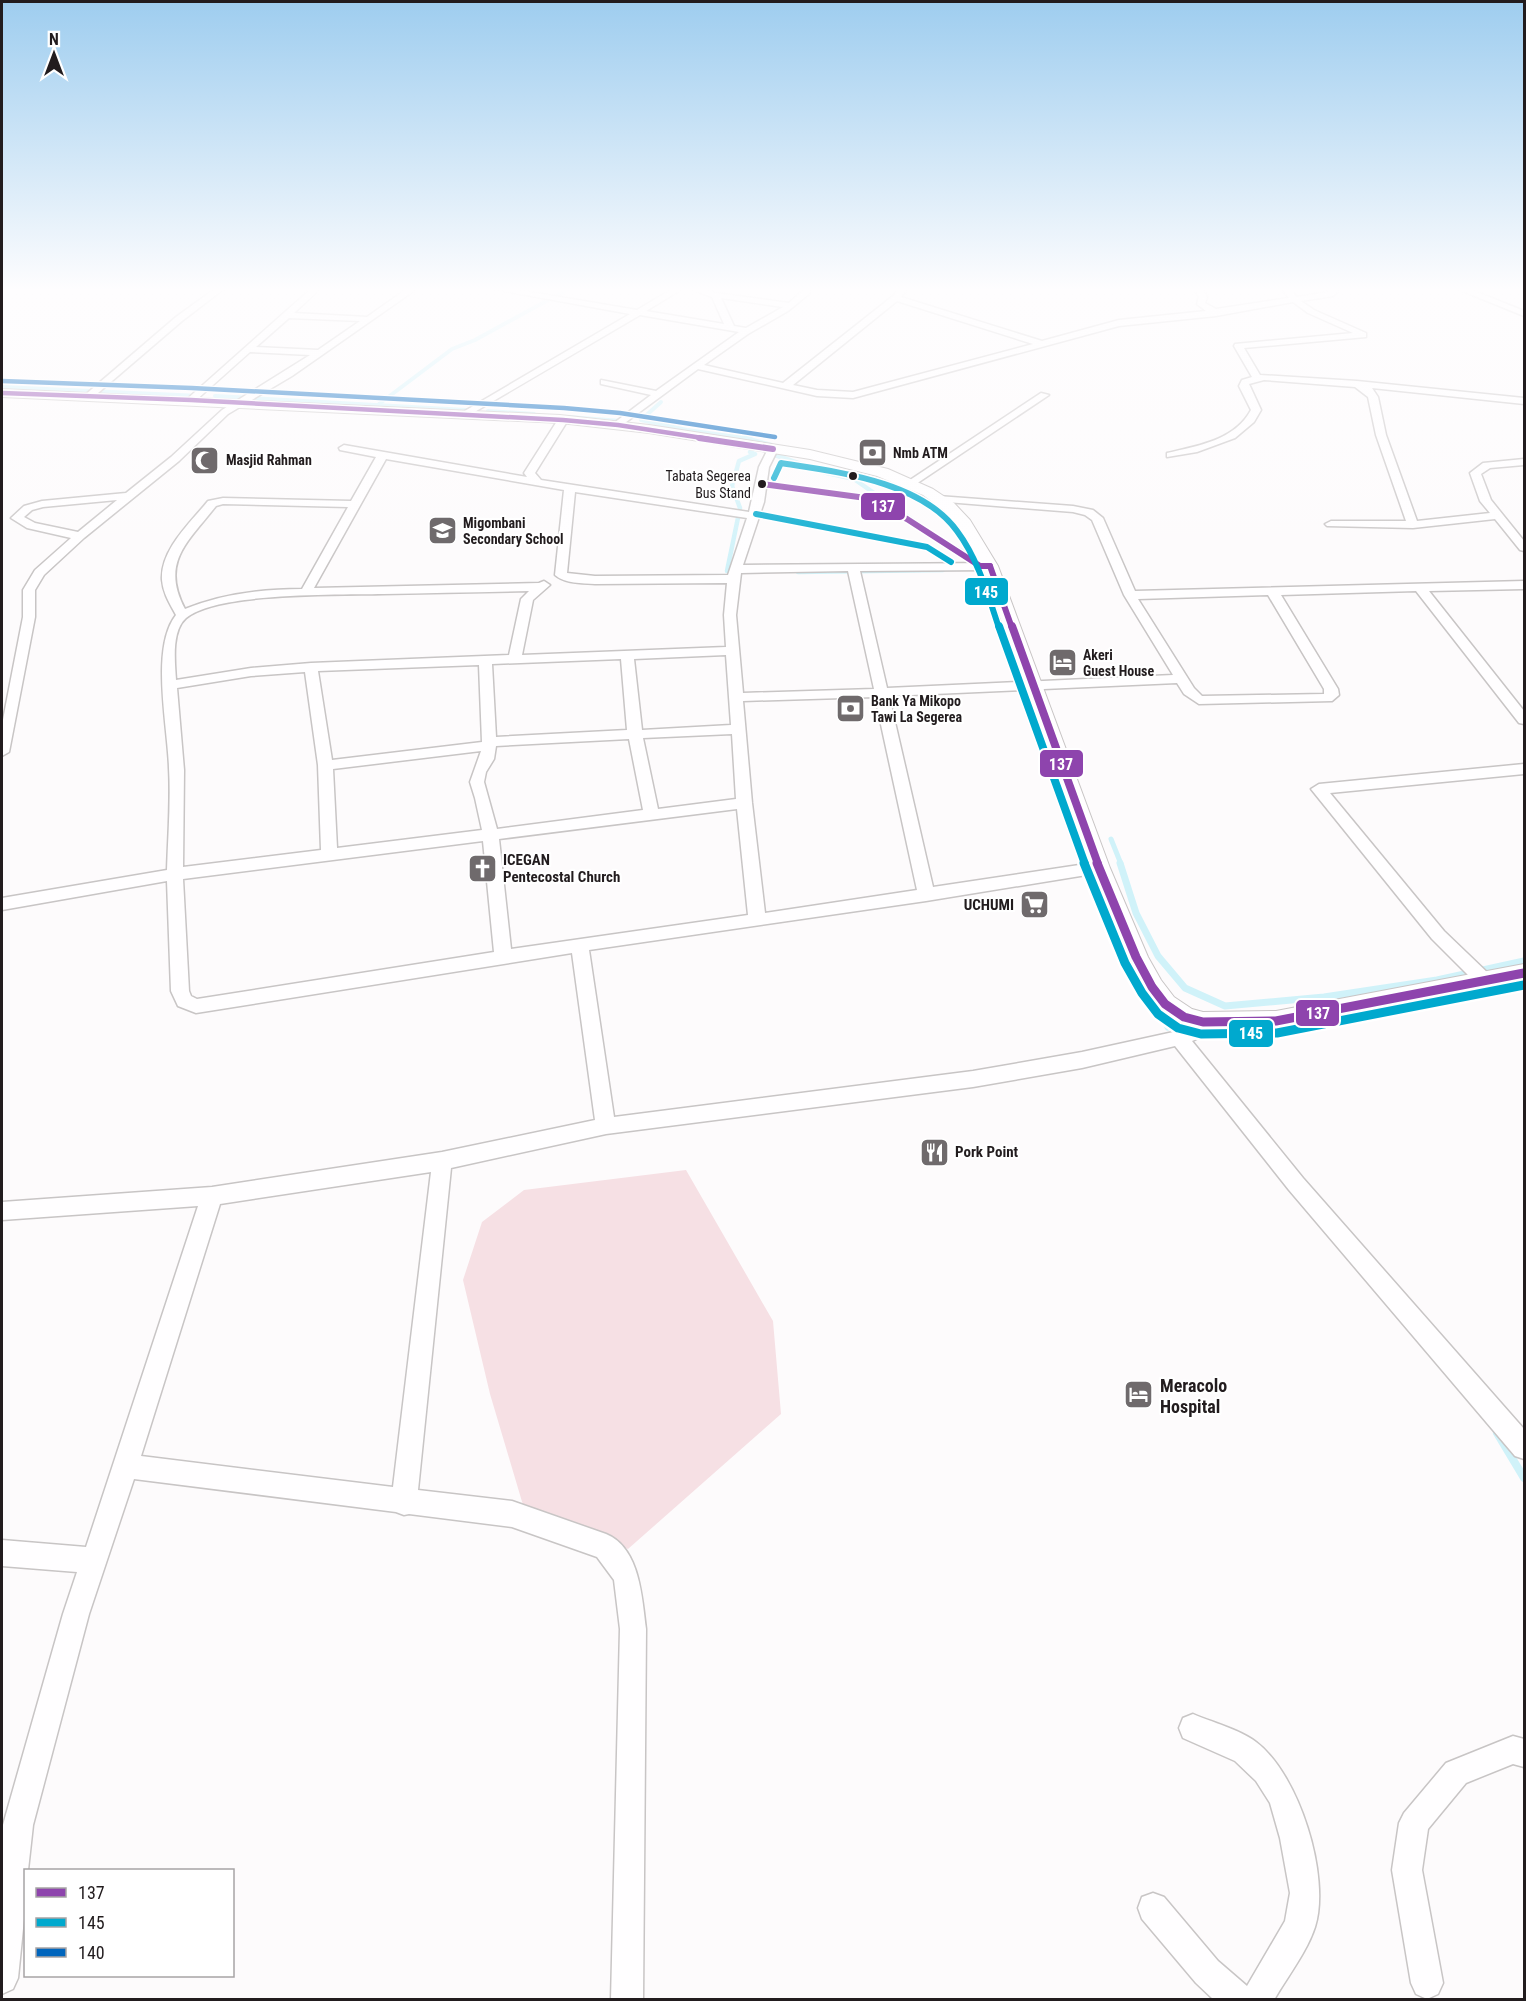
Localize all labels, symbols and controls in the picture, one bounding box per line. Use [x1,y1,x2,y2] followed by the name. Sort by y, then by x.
[24,24,84,84] north arrow
[49,30,59,49] text: N
[856,437,888,469] bank icon: Nmb ATM
[189,444,221,476] mosque icon: Masjid Rahman
[893,445,948,461] place label: Nmb ATM
[226,452,312,468] place label: Masjid Rahman
[665,468,751,501] place label: Tabata Segerea Bus Stand
[847,470,859,482] unlabelled marker
[756,478,768,490] marker: Tabata Segerea Bus Stand
[860,492,906,521] line badge: 137
[871,497,895,516] text: 137
[426,515,458,547] school or university icon: Migombani Secondary School
[463,515,564,547] place label: Migombani Secondary School
[964,577,1009,606] line badge: 145
[974,583,998,602] text: 145
[1046,647,1078,679] hotel icon: Akeri Guest House
[1083,647,1154,679] place label: Akeri Guest House
[834,693,866,725] bank icon: Bank Ya Mikopo Tawi La Segerea
[871,693,962,725] place label: Bank Ya Mikopo Tawi La Segerea
[1039,749,1084,778] line badge: 137
[1049,755,1073,774] text: 137
[503,851,620,886] place label: ICEGAN Pentecostal Church
[466,853,498,885] church icon: ICEGAN Pentecostal Church
[1019,889,1051,921] supermarket icon: UCHUMI
[964,896,1014,914] place label: UCHUMI
[1295,999,1340,1027] line badge: 137
[1306,1004,1330,1023] text: 137
[1228,1019,1274,1048] line badge: 145
[1239,1024,1263,1043] text: 145
[918,1136,950,1168] restaurant icon: Pork Point
[955,1143,1019,1161] place label: Pork Point
[1160,1375,1227,1417] place label: Meracolo Hospital
[1123,1379,1155,1411] hotel icon: Meracolo Hospital
[24,1869,234,1977] legend
[78,1882,105,1903] text: 137
[78,1912,105,1933] text: 145
[78,1942,105,1963] text: 140

